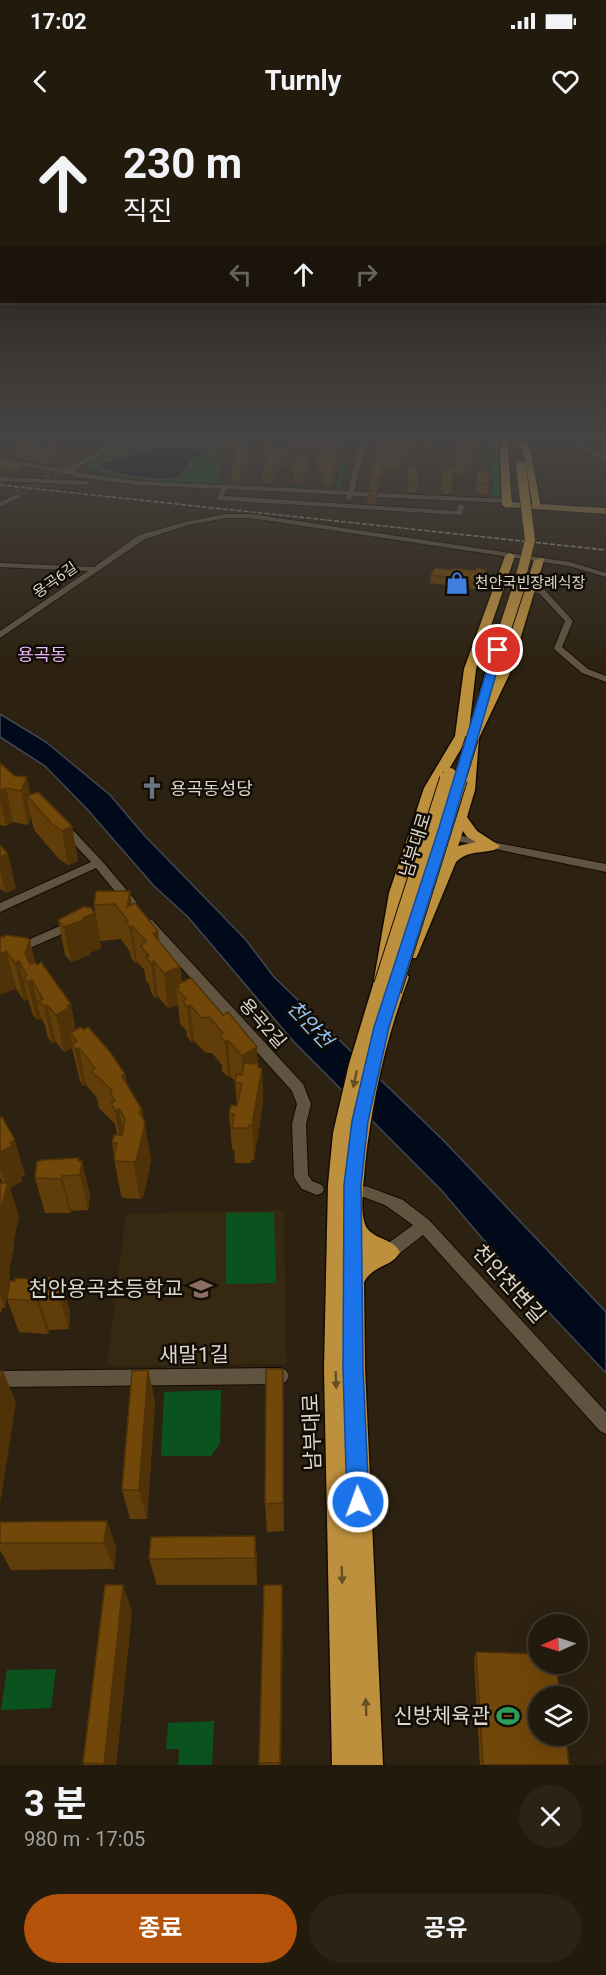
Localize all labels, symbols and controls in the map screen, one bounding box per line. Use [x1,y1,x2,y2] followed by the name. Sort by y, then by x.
[30,9,87,34] text: 17:02
[24,65,57,98] icon: back
[265,65,341,97] text: Turnly
[549,65,582,98] icon: heart
[123,139,242,188] text: 230 m
[24,144,102,222] icon: ahead
[123,195,173,227] text: 직진
[224,258,257,291] icon: left
[287,258,320,291] icon: ahead
[350,258,383,291] icon: right
[29,558,81,602] street label: 용곡6길
[444,570,470,596] shop icon: 천안국빈장례식장
[475,574,586,592] place label: 천안국빈장례식장
[472,624,523,675] pin
[481,633,514,666] icon: arrive
[17,644,67,665] district label: 용곡동
[139,775,165,801] church icon: 용곡동성당
[170,778,253,799] place label: 용곡동성당
[395,810,435,880] street label: 남부대로
[235,994,291,1052] street label: 용곡2길
[282,996,339,1054] water label: 천안천
[349,1070,359,1089] one-way arrow
[468,1240,550,1328] street label: 천안천변길
[188,1276,214,1302] school or university icon: 천안용곡초등학교
[28,1277,183,1301] place label: 천안용곡초등학교
[159,1342,229,1368] street label: 새말1길
[332,1371,341,1390] one-way arrow
[299,1393,325,1471] street label: 남부대로
[326,1470,390,1534] position arrow
[337,1566,346,1585] one-way arrow
[528,1614,588,1674] north arrow
[528,1614,588,1746] map controls
[528,1686,588,1746] button: layers
[361,1697,371,1716] one-way arrow
[495,1703,521,1729] sports icon: 신방체육관
[393,1704,490,1728] place label: 신방체육관
[24,1783,87,1825] text: 3 분
[519,1785,582,1848] button: close
[24,1827,145,1851] text: 980 m · 17:05
[24,1894,297,1963] button: 종료
[309,1894,582,1963] button: 공유

